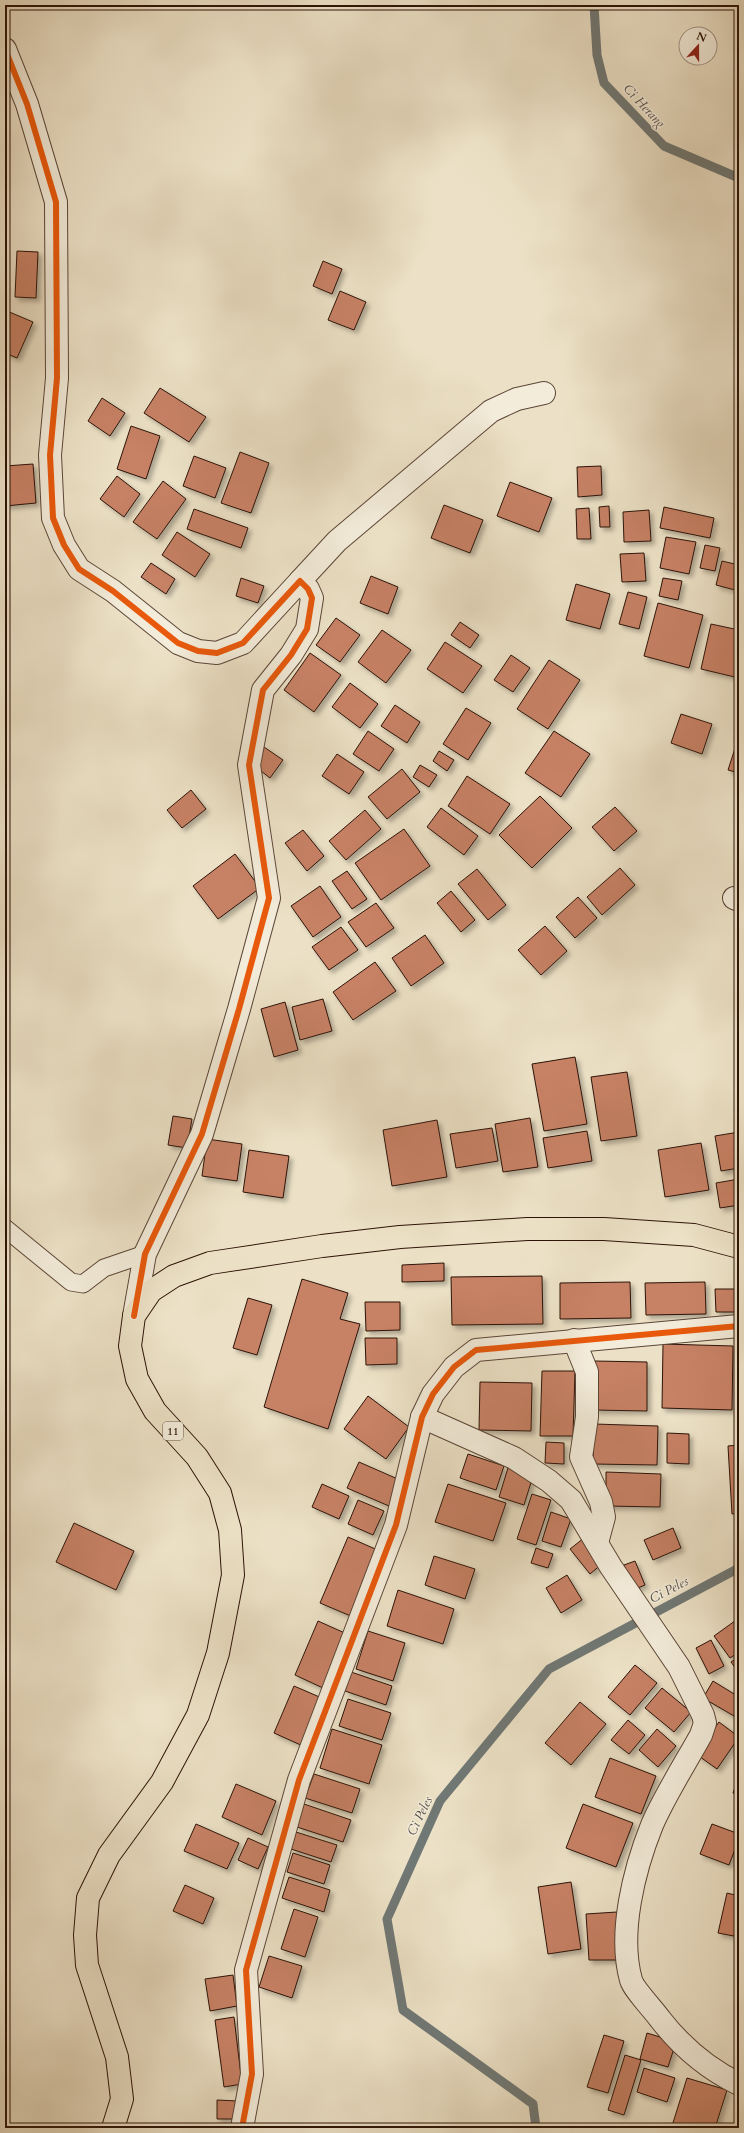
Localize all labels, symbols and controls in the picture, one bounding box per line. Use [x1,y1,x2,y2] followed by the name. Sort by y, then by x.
[678,26,718,66] north arrow
[694,28,709,46] text: N
[619,80,669,132] water label: Ci Herang
[163,1422,183,1440] road number: 11
[646,1572,692,1608] water label: Ci Peles
[403,1793,438,1839] water label: Ci Peles

